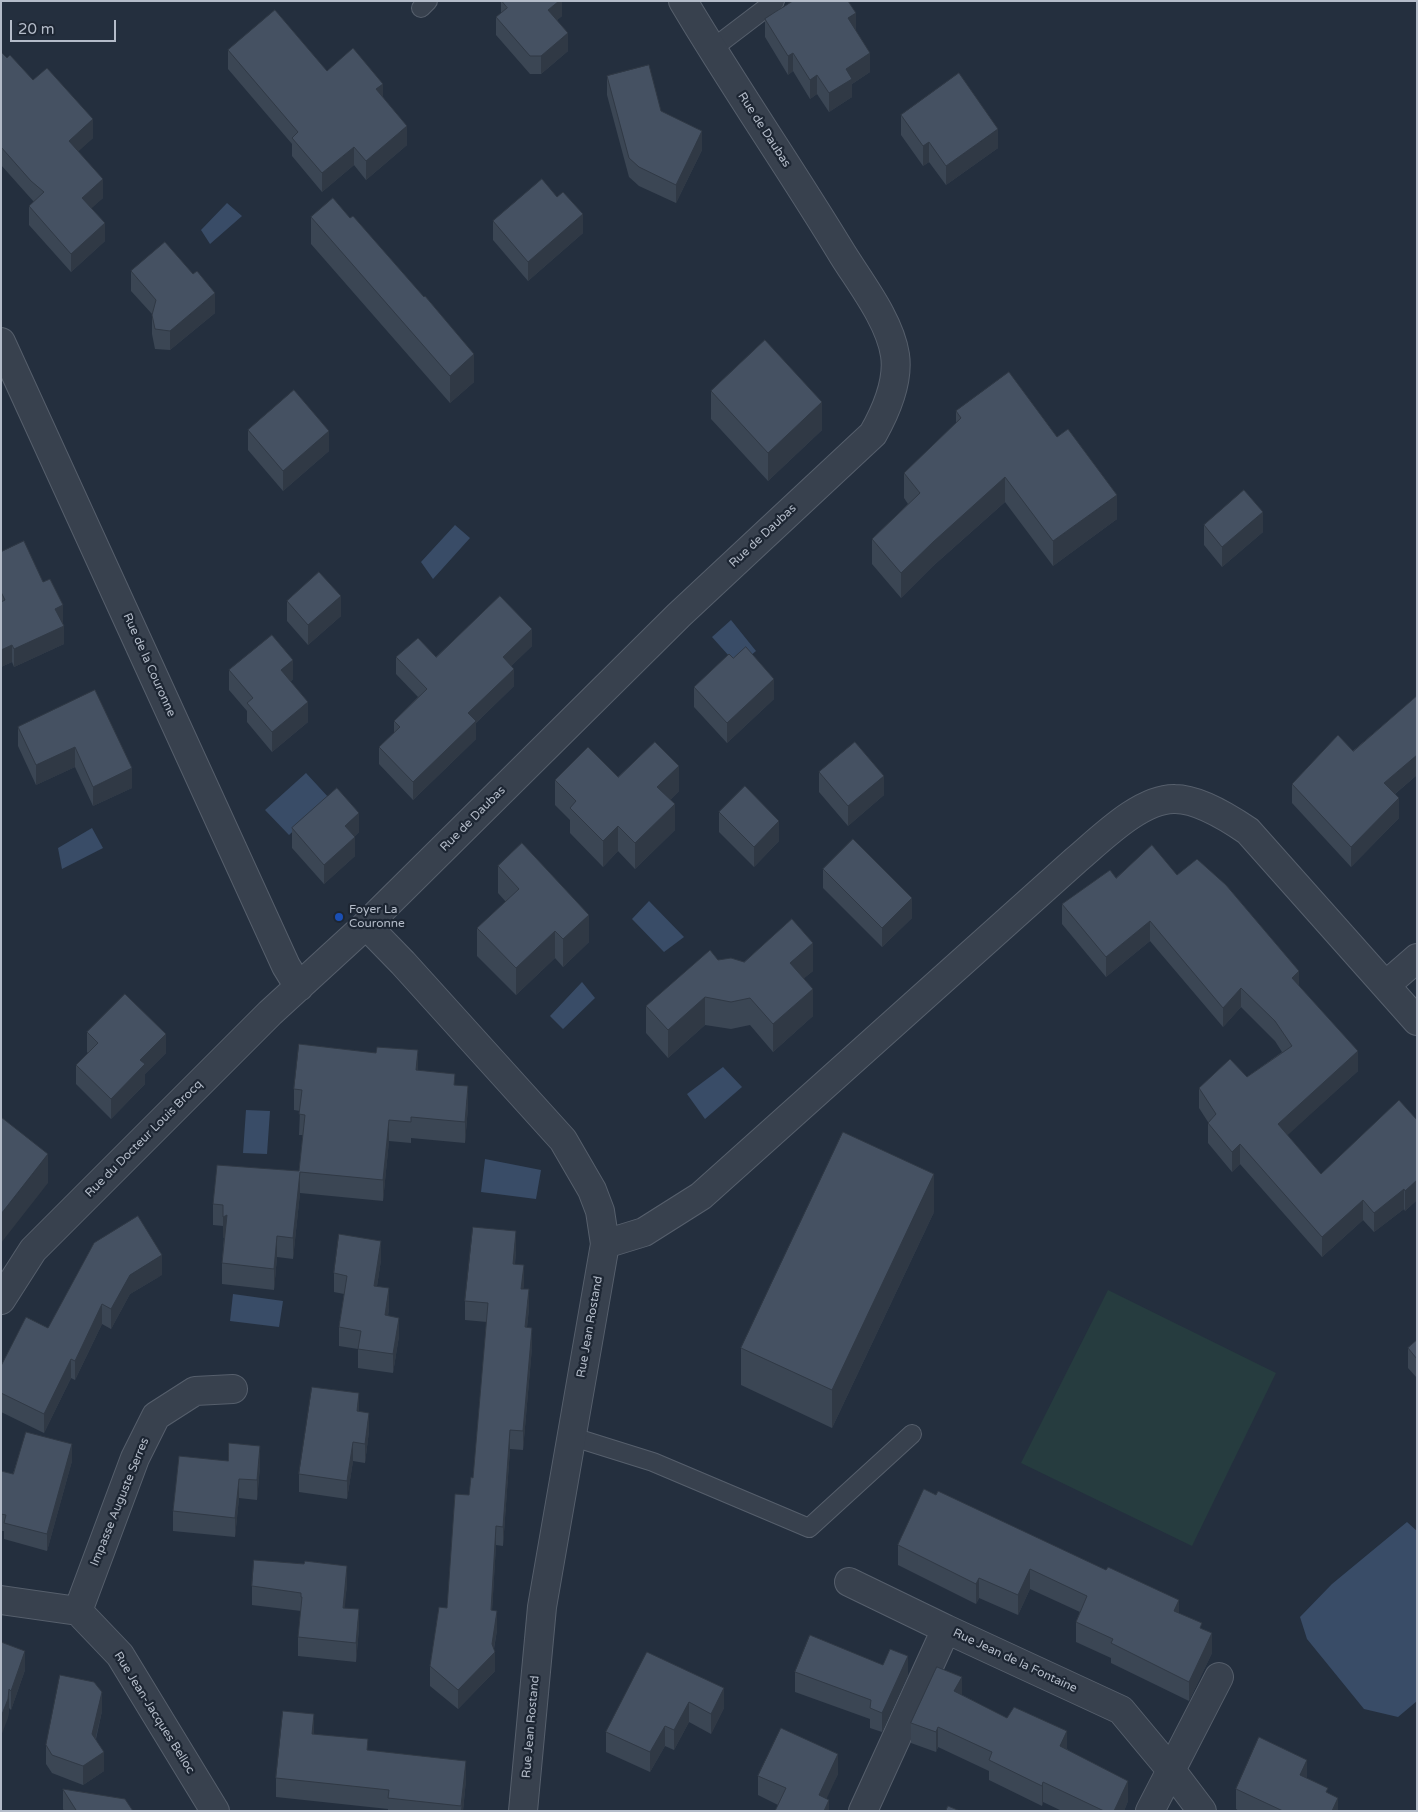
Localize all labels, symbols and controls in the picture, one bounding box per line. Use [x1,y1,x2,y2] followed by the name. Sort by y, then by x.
[12,10,119,42] scale bar
[18,20,55,38] text: 20 m
[734,90,794,170] street label: Rue de Daubas
[727,501,799,571] street label: Rue de Daubas
[120,611,178,719] street label: Rue de la Couronne
[437,783,509,855] street label: Rue de Daubas
[349,903,405,931] place label: Foyer La Couronne
[333,911,345,923] marker: Foyer La Couronne
[82,1077,206,1201] street label: Rue du Docteur Louis Brocq
[574,1275,606,1379] street label: Rue Jean Rostand
[88,1436,152,1568] street label: Impasse Auguste Serres
[951,1626,1079,1696] street label: Rue Jean de la Fontaine
[111,1649,197,1777] street label: Rue Jean-Jacques Belloc
[519,1675,543,1779] street label: Rue Jean Rostand

